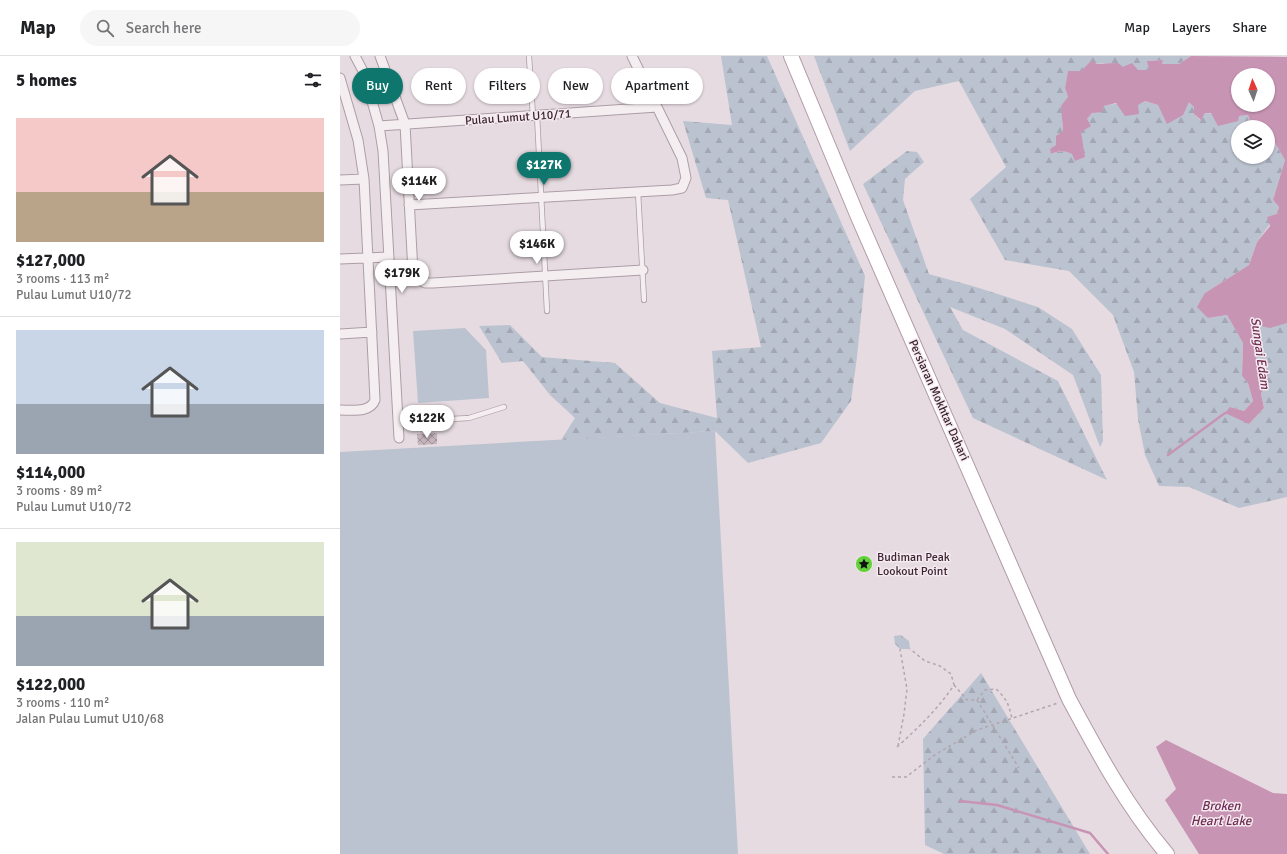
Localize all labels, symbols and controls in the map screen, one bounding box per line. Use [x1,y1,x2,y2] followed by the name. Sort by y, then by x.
[80,10,360,46] search box
[20,16,56,40] text: Map
[94,17,116,39] icon: search
[126,19,201,37] text: Search here
[1124,19,1150,36] text: Map
[1172,19,1211,36] text: Layers
[1233,19,1267,36] text: Share
[352,68,403,104] chip: Buy
[411,68,466,104] chip: Rent
[474,68,540,104] chip: Filters
[548,68,603,104] chip: New
[611,68,703,104] chip: Apartment
[1231,68,1275,112] north arrow
[1231,68,1275,164] map controls
[302,69,324,91] icon: filters
[16,70,77,91] text: 5 homes
[464,106,572,129] street label: Pulau Lumut U10/71
[1231,120,1275,164] button: layers
[134,144,206,216] icon: home
[516,152,572,186] pin: $127K
[526,157,562,173] text: $127K
[391,168,447,202] pin: $114K
[401,173,437,189] text: $114K
[509,231,565,265] pin: $146K
[519,236,555,252] text: $146K
[16,250,85,271] text: $127,000
[374,260,430,294] pin: $179K
[384,265,420,281] text: $179K
[16,271,109,287] text: 3 rooms · 113 m²
[16,287,131,303] text: Pulau Lumut U10/72
[1247,316,1273,391] water label: Sungai Edam
[905,337,972,463] street label: Persiaran Mokhtar Dahari
[134,356,206,428] icon: home
[399,405,455,439] pin: $122K
[409,410,445,426] text: $122K
[16,462,85,483] text: $114,000
[16,483,102,499] text: 3 rooms · 89 m²
[16,499,131,515] text: Pulau Lumut U10/72
[877,550,950,579] place label: Budiman Peak Lookout Point
[854,554,874,574] place icon: Budiman Peak Lookout Point
[134,568,206,640] icon: home
[16,674,85,695] text: $122,000
[16,695,109,711] text: 3 rooms · 110 m²
[16,711,164,727] text: Jalan Pulau Lumut U10/68
[1191,798,1253,829] water label: Broken Heart Lake

